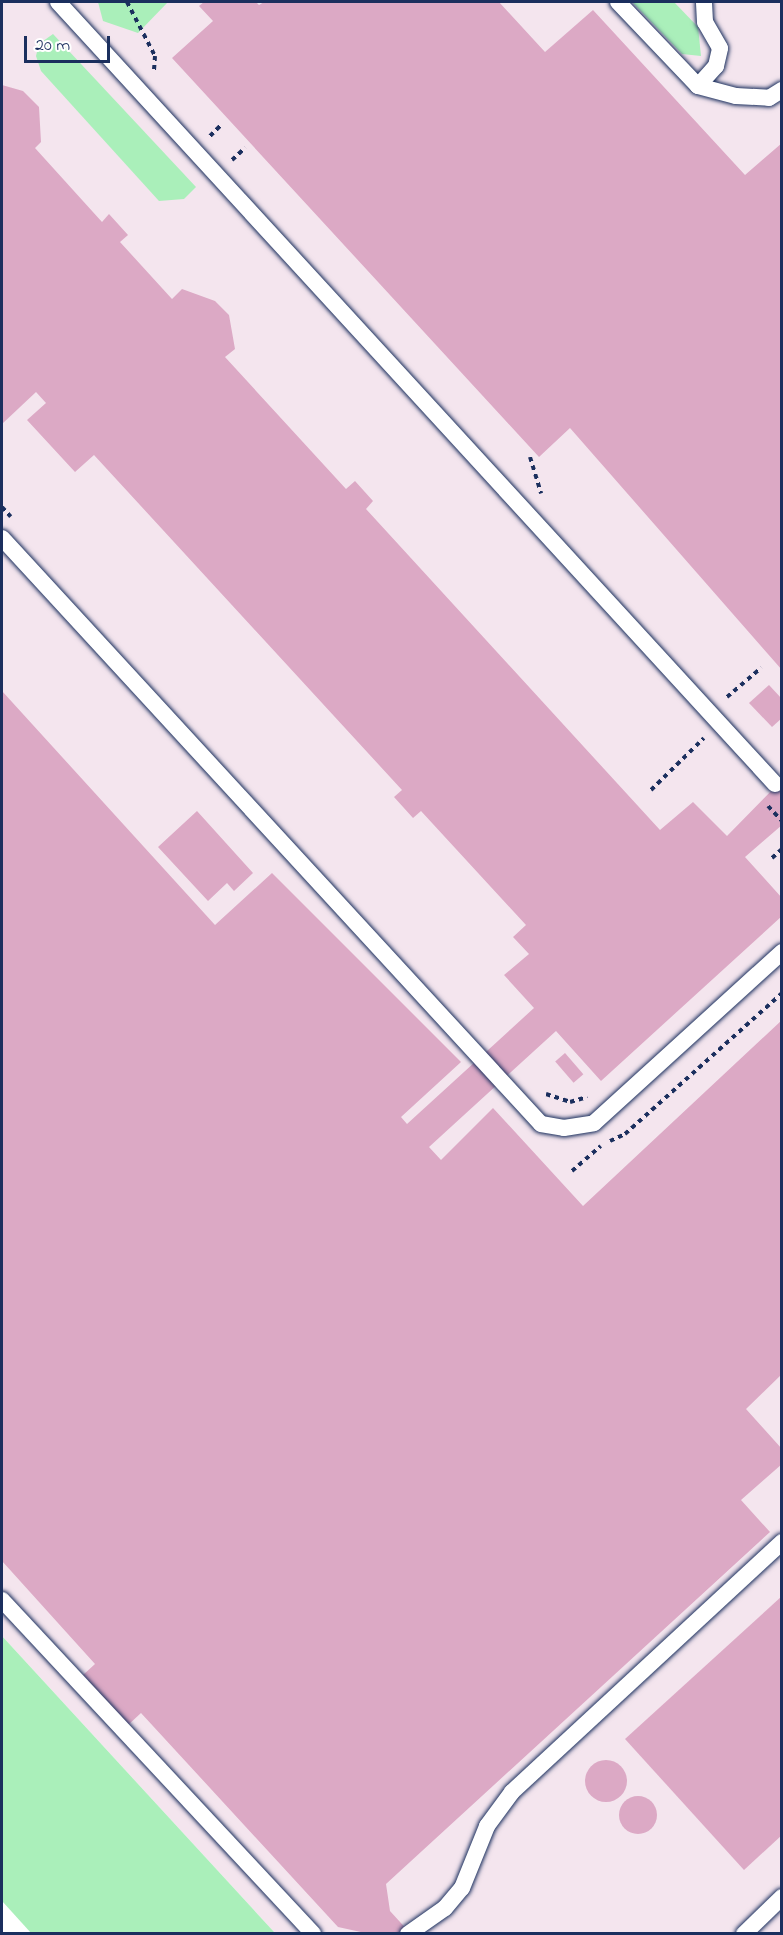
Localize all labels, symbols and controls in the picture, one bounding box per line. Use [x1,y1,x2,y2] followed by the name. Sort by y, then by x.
[27,24,112,62] scale bar
[35,33,70,59] text: 20 m

